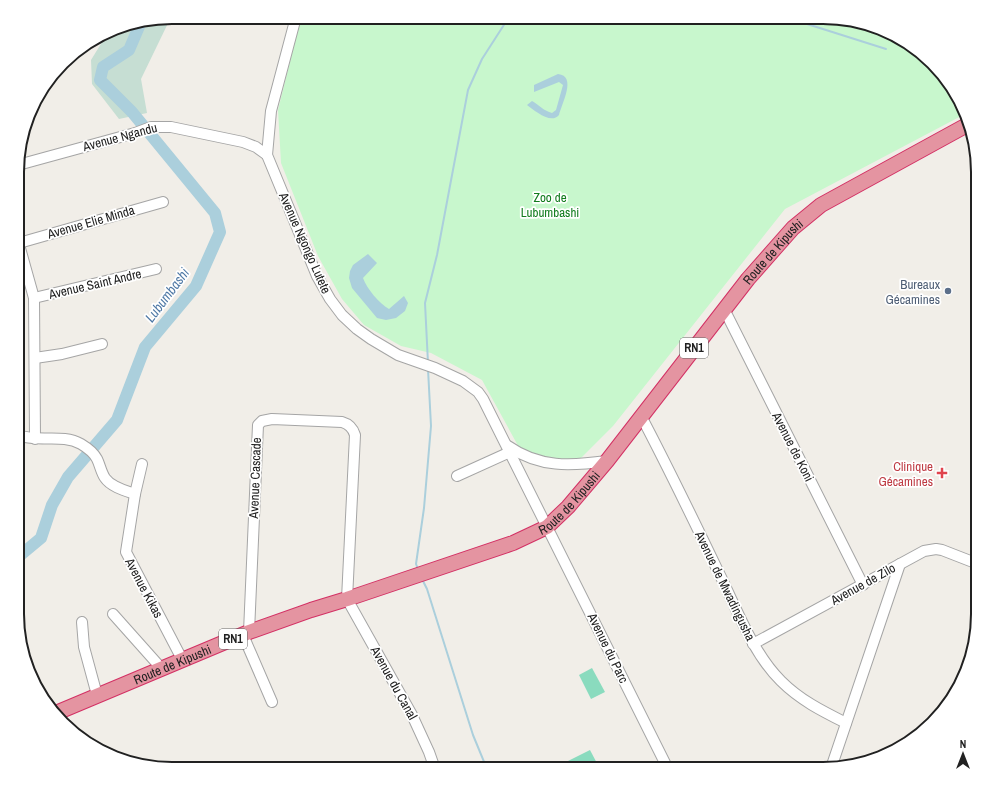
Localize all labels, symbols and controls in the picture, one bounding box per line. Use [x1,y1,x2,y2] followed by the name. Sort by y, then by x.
[80,119,159,155] street label: Avenue Ngandu
[275,189,335,296] street label: Avenue Ngongo Lutete
[521,189,579,221] park label: Zoo de Lubumbashi
[44,201,137,243] street label: Avenue Elie Minda
[739,215,806,288] street label: Route de Kipushi
[141,264,194,326] water label: Lubumbashi
[46,265,143,303] street label: Avenue Saint Andre
[885,276,941,308] place label: Bureaux Gécamines
[943,286,953,296] marker: Bureaux Gécamines
[680,338,708,358] road number: RN1
[768,409,818,485] street label: Avenue de Koni
[245,437,265,520] street label: Avenue Cascade
[878,458,933,490] place label: Clinique Gécamines
[535,467,603,538] street label: Route de Kipushi
[936,467,948,479] marker: Clinique Gécamines
[691,527,759,644] street label: Avenue de Mwadingusha
[121,554,167,621] street label: Avenue Kikas
[827,559,898,609] street label: Avenue de Zilo
[583,609,632,686] street label: Avenue du Parc
[219,629,247,649] road number: RN1
[131,640,214,688] street label: Route de Kipushi
[366,642,421,723] street label: Avenue du Canal
[943,734,983,774] north arrow
[960,737,966,751] text: N

